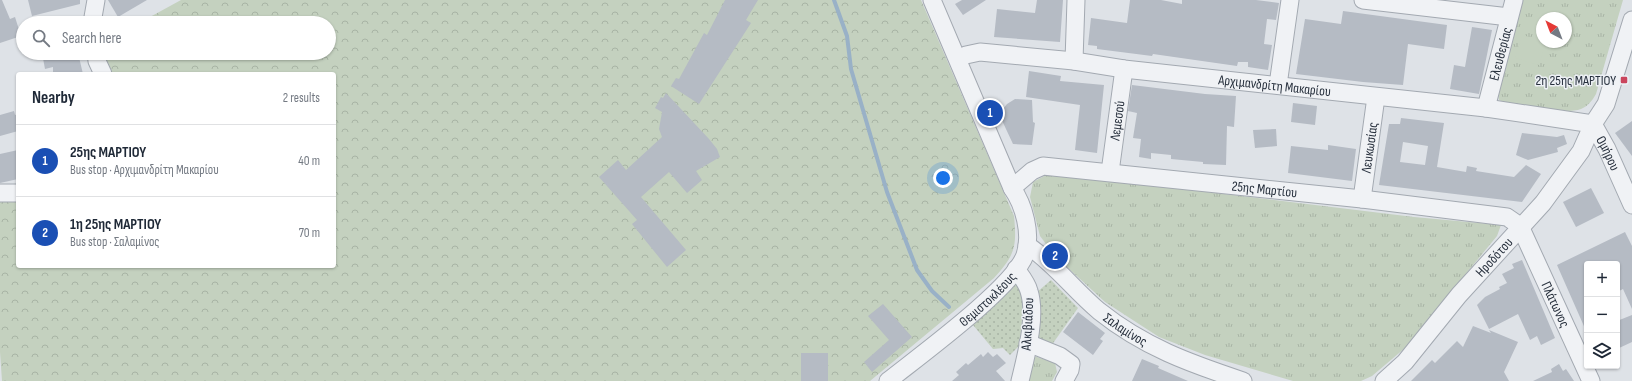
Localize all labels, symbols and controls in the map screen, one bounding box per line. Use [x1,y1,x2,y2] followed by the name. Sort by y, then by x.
[1536,12,1572,48] north arrow
[16,16,336,60] search box
[1485,25,1516,83] street label: Ελευθερίας
[30,27,52,49] icon: search
[62,29,122,48] text: Search here
[1217,71,1332,100] street label: Αρχιμανδρίτη Μακαρίου
[1535,72,1616,89] place label: 2η 25ης ΜΑΡΤΙΟΥ
[1619,75,1629,85] marker: 2η 25ης ΜΑΡΤΙΟΥ
[32,88,75,108] text: Nearby
[283,90,320,106] text: 2 results
[977,98,1003,128] pin: 1
[1106,99,1129,143] street label: Λεμεσού
[1358,121,1381,175] street label: Λευκωσίας
[1592,133,1624,173] street label: Ομήρου
[70,143,146,162] text: 25ης ΜΑΡΤΙΟΥ
[42,153,48,169] text: 1
[298,153,320,169] text: 40 m
[70,162,219,178] text: Bus stop · Αρχιμανδρίτη Μακαρίου
[933,168,953,188] your location
[1231,178,1298,201] street label: 25ης Μαρτίου
[70,215,161,234] text: 1η 25ης ΜΑΡΤΙΟΥ
[42,225,48,241] text: 2
[299,225,320,241] text: 70 m
[70,234,159,250] text: Bus stop · Σαλαμίνος
[1472,234,1516,280] street label: Ηροδότου
[1042,241,1068,271] pin: 2
[1584,261,1620,369] map controls
[1584,261,1620,297] button: +
[956,269,1020,330] street label: Θεμιστοκλέους
[1538,279,1573,330] street label: Πλάτωνος
[1018,297,1037,352] street label: Αλκιβιάδου
[1584,297,1620,333] button: −
[1100,309,1150,350] street label: Σαλαμίνος
[1584,333,1620,369] button: layers

